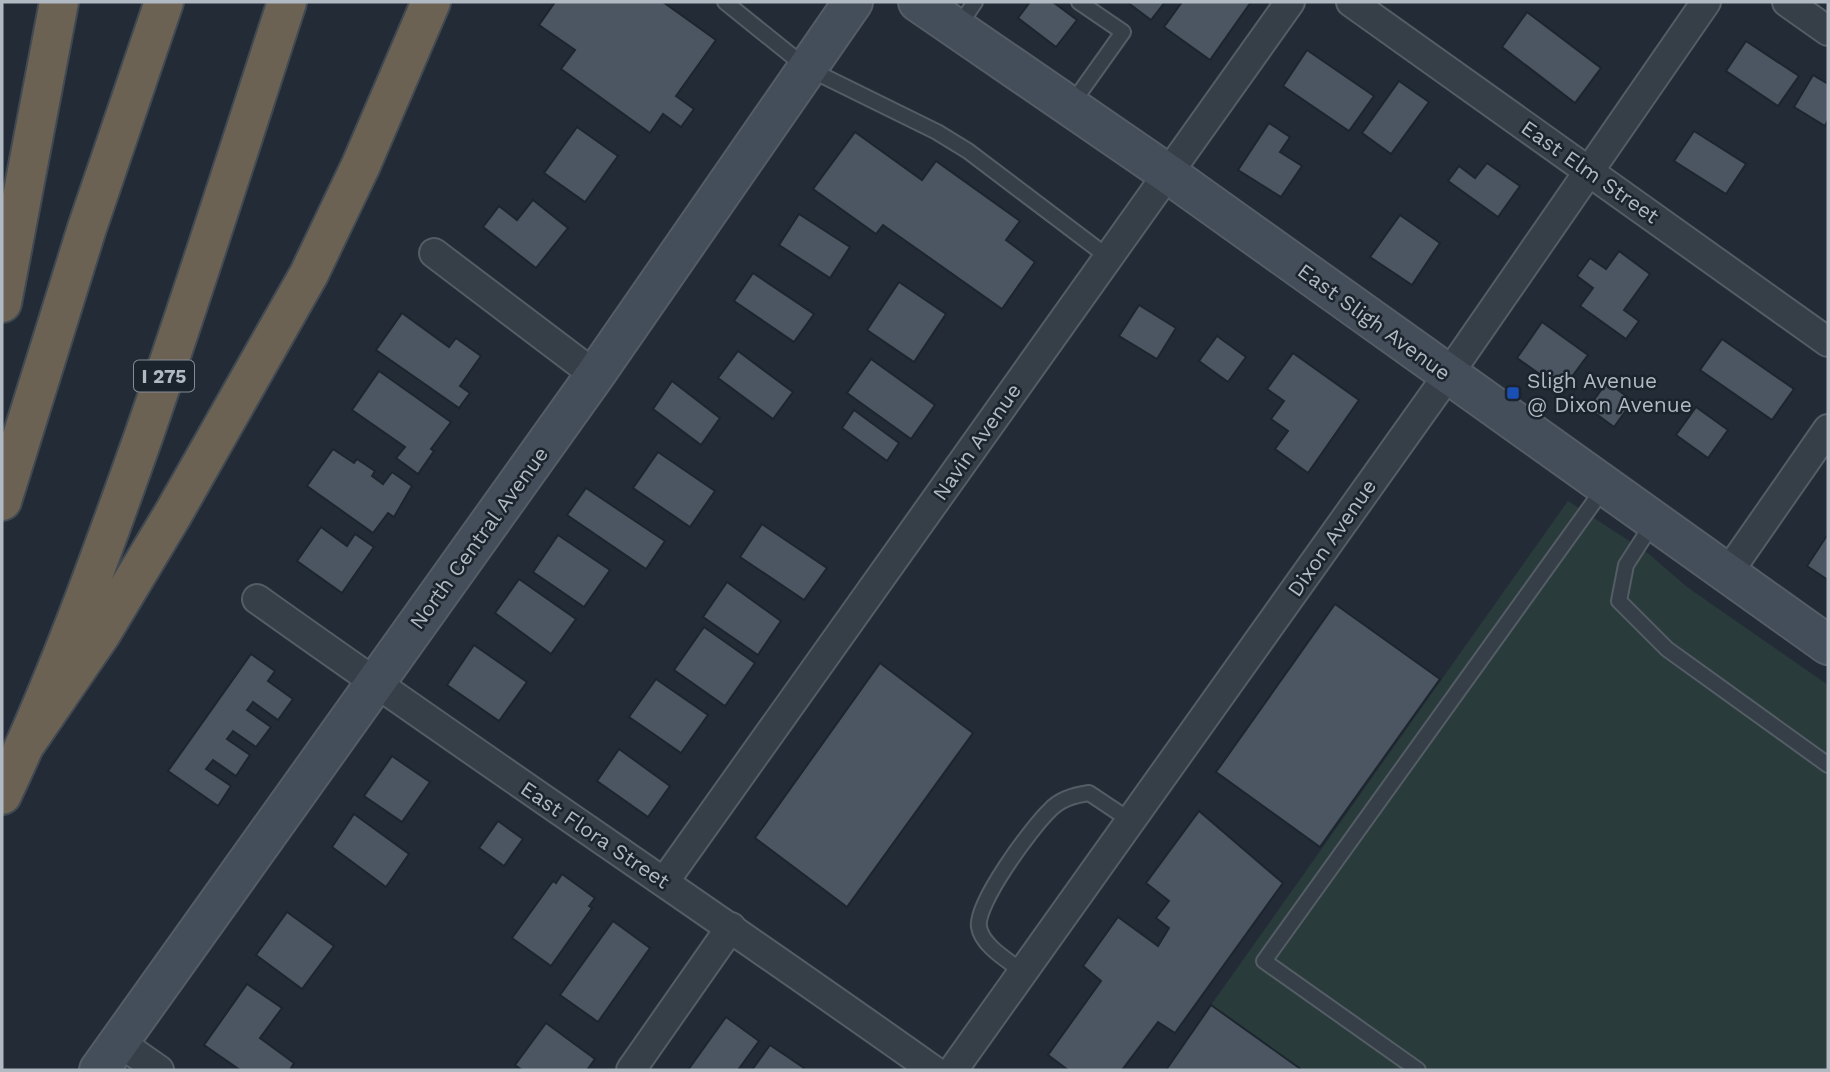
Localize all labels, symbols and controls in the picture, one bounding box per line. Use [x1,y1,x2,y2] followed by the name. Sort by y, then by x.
[1517,115,1664,229] street label: East Elm Street
[1293,258,1455,385] street label: East Sligh Avenue
[134,360,194,392] road number: I 275
[1527,368,1692,417] place label: Sligh Avenue @ Dixon Avenue
[927,378,1026,505] street label: Navin Avenue
[1505,385,1521,401] marker: Sligh Avenue @ Dixon Avenue
[404,442,553,634] street label: North Central Avenue
[1282,474,1381,601] street label: Dixon Avenue
[516,776,675,894] street label: East Flora Street

